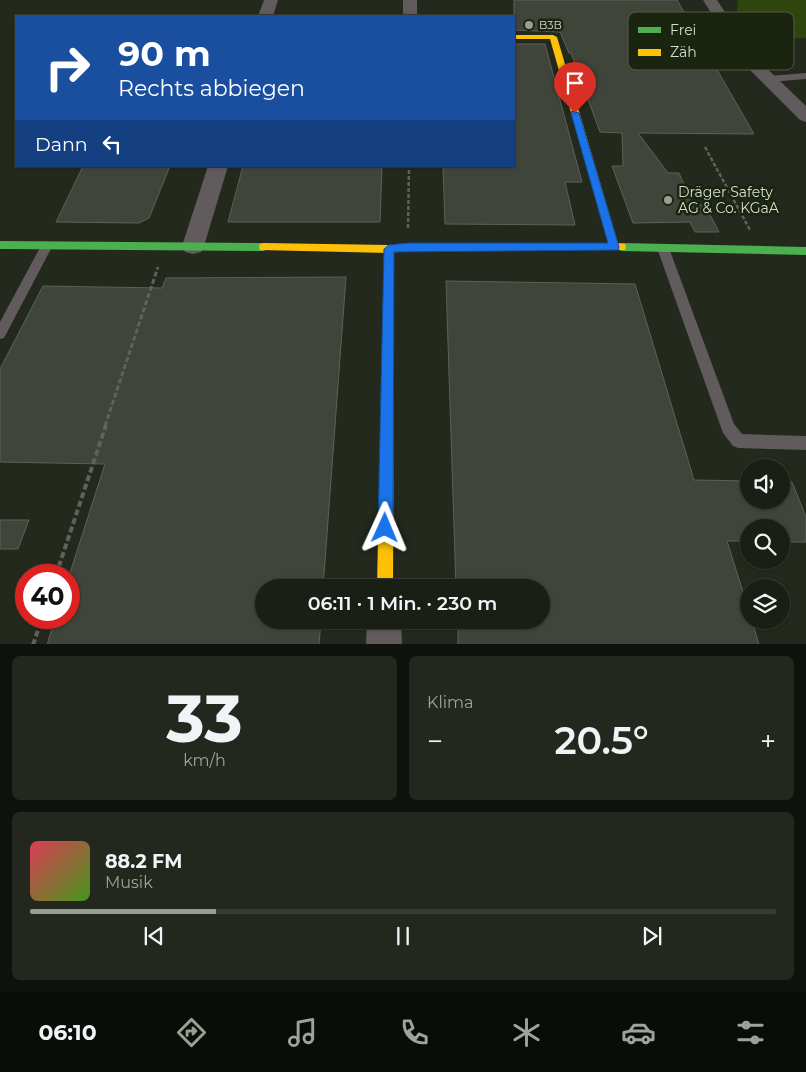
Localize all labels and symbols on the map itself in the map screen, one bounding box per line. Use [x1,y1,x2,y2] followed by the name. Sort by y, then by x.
[628,12,794,70] legend
[539,18,562,32] place label: B3B
[523,19,535,31] marker: B3B
[670,21,696,39] text: Frei
[670,43,697,61] text: Zäh
[554,62,596,113] pin
[678,183,780,217] place label: Dräger Safety AG & Co. KGaA
[662,194,674,206] marker: Dräger Safety AG & Co. KGaA
[358,501,410,553] position arrow
[15,564,80,629] speed limit sign: 40

